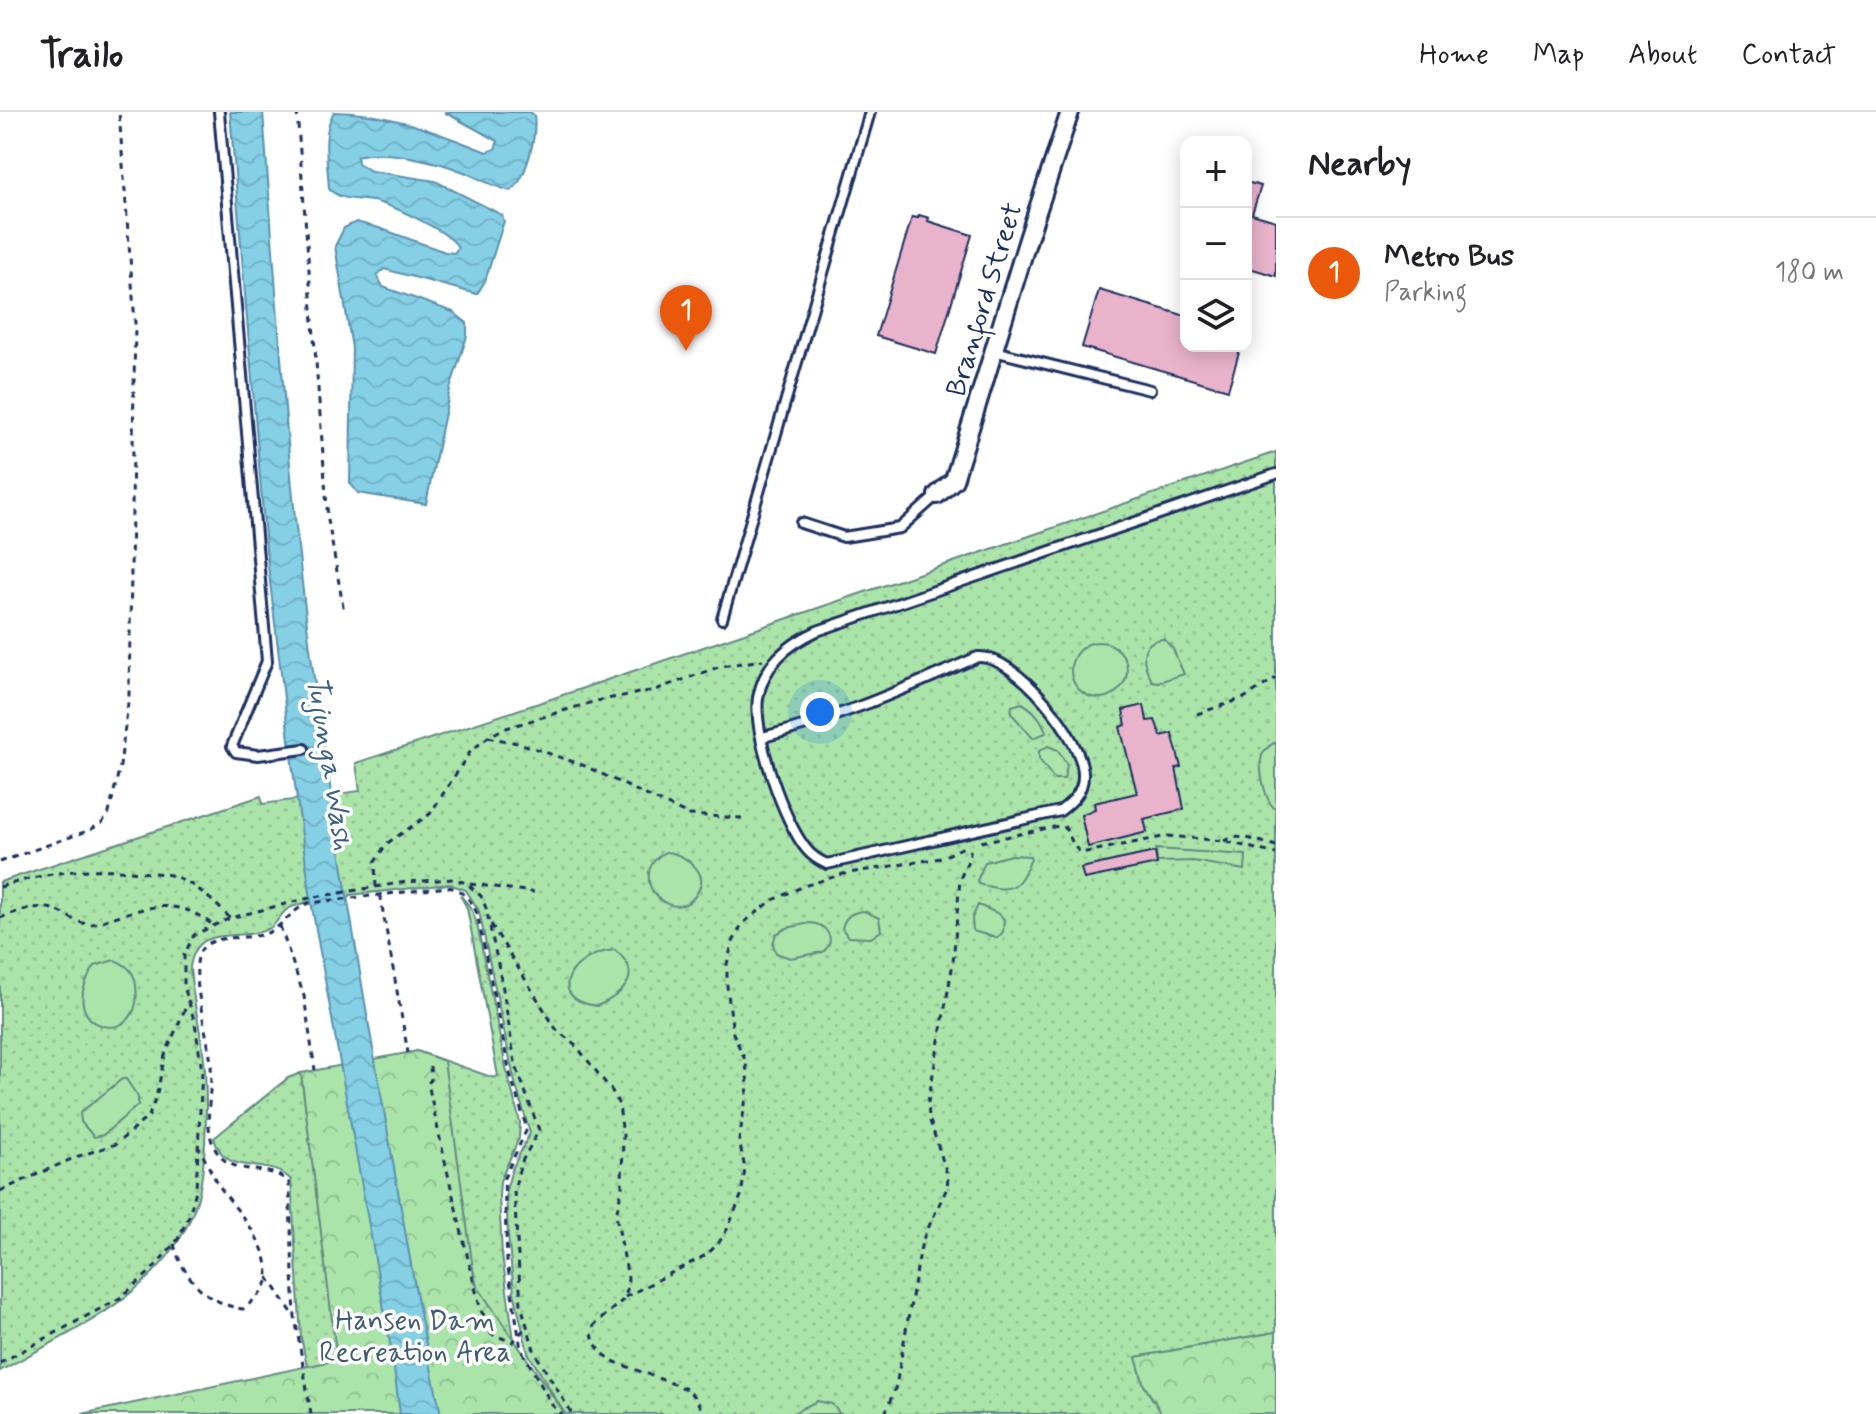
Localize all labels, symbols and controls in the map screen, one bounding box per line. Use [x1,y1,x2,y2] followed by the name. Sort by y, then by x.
[40,31,123,80] text: Trailo
[1419,37,1489,74] text: Home
[1533,37,1584,74] text: Map
[1628,37,1697,74] text: About
[1741,37,1836,74] text: Contact
[1180,136,1252,352] map controls
[1180,136,1252,208] button: +
[1308,142,1412,187] text: Nearby
[938,198,1034,402] street label: Branford Street
[1180,208,1252,280] button: −
[1384,237,1514,276] text: Metro Bus
[1328,256,1340,290] text: 1
[1775,256,1844,290] text: 180 m
[1384,276,1467,310] text: Parking
[1180,280,1252,352] button: layers
[660,285,712,351] pin: 1
[295,673,363,854] water label: Tujunga Wash
[800,692,840,732] your location
[319,1303,511,1372] park label: Hansen Dam Recreation Area

